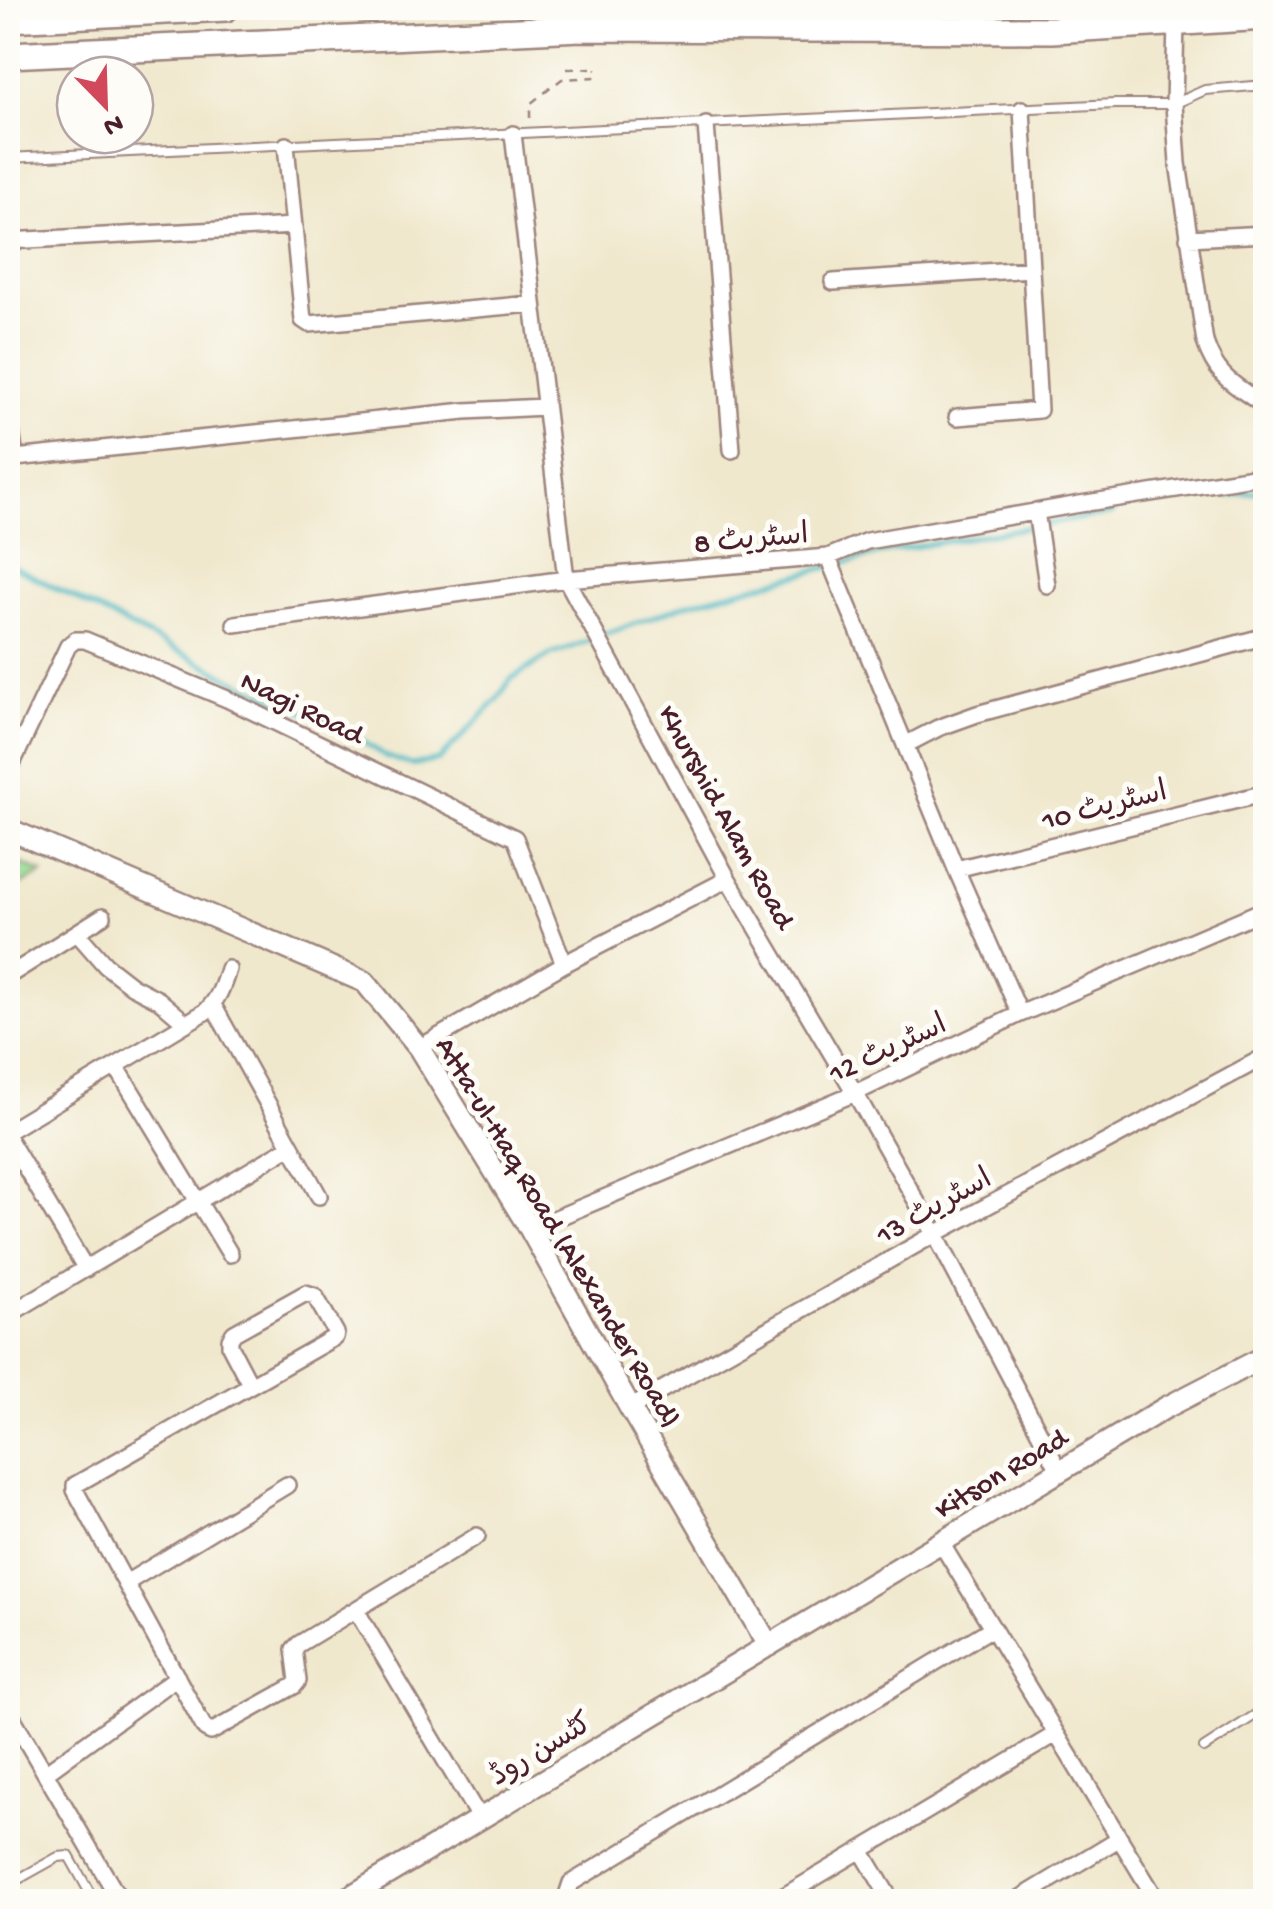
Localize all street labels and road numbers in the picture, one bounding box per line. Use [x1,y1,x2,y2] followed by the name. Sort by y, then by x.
[693,519,810,564] street label: اسٹریٹ 8
[234,665,370,756] street label: Nagi Road
[648,700,801,938] street label: Khurshid Alam Road
[1038,776,1171,841] street label: اسٹریٹ 10
[824,1009,953,1094] street label: اسٹریٹ 12
[425,1032,687,1435] street label: Atta-ul-Haq Road (Alexander Road)
[871,1163,999,1255] street label: اسٹریٹ 13
[930,1421,1077,1529] street label: Kitson Road
[484,1706,600,1796] street label: کٹسن روڈ

